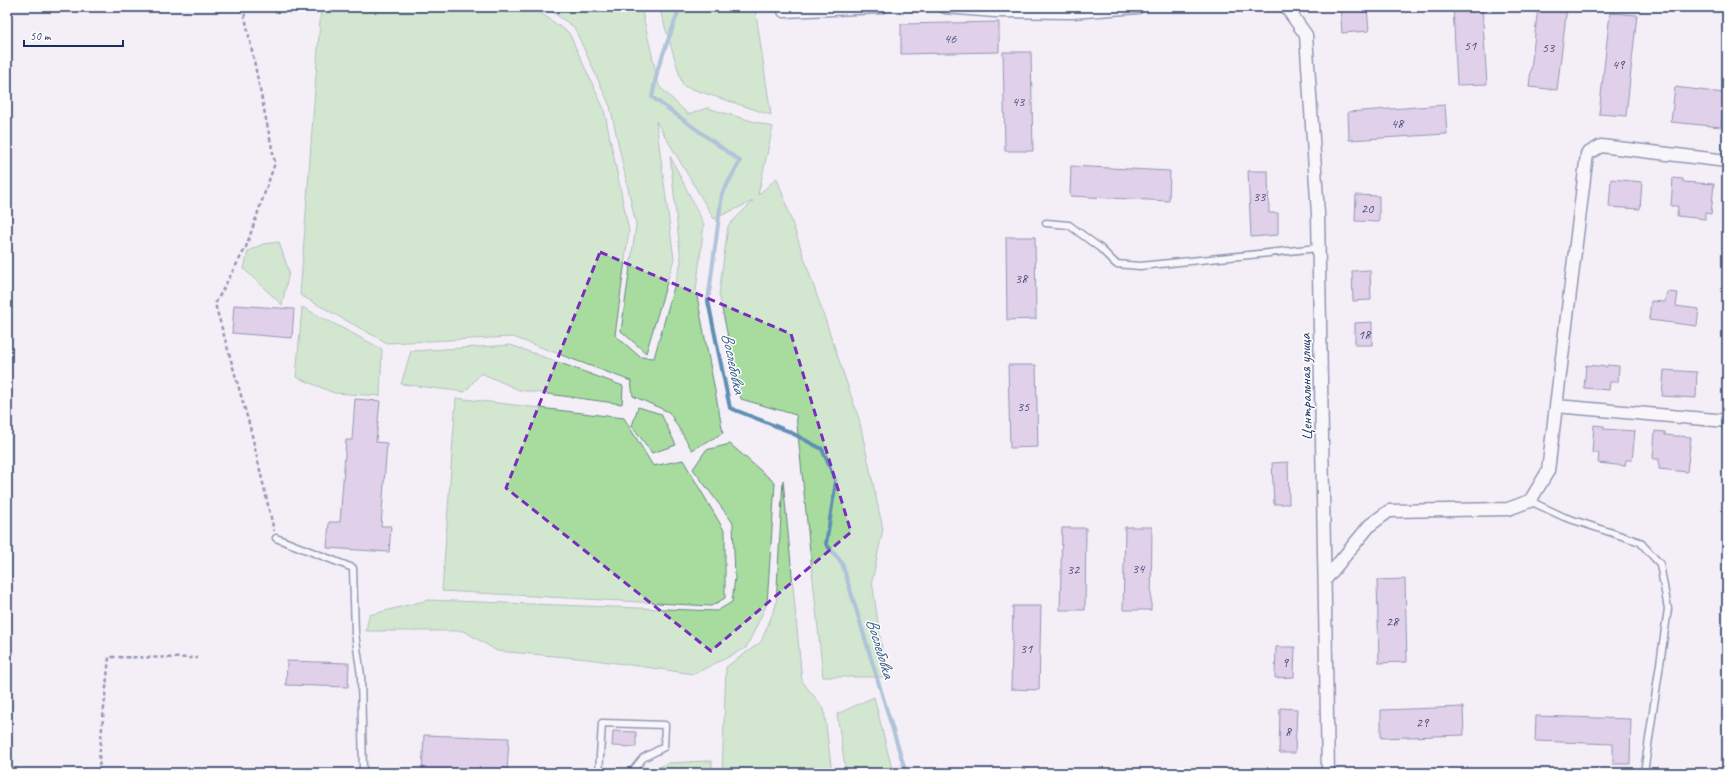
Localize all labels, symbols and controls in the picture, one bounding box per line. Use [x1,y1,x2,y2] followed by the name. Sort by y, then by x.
[24,22,123,48] scale bar
[30,28,52,44] text: 50 m
[944,30,957,47] house number: 46
[1464,37,1477,54] house number: 51
[1542,39,1556,56] house number: 53
[1612,56,1626,73] house number: 49
[1012,93,1026,110] house number: 43
[1391,115,1405,132] house number: 48
[1253,188,1267,205] house number: 33
[1361,200,1375,217] house number: 20
[1015,270,1029,287] house number: 38
[1358,326,1372,343] house number: 18
[717,331,750,397] water label: Вослебовка
[1295,332,1317,441] street label: Центральная улица
[1017,398,1030,415] house number: 35
[1132,560,1146,577] house number: 34
[1067,561,1081,578] house number: 32
[1386,613,1400,630] house number: 28
[862,616,900,682] water label: Вослебовка
[1020,640,1033,657] house number: 31
[1282,654,1290,671] house number: 9
[1416,714,1430,731] house number: 29
[1285,723,1293,740] house number: 8

